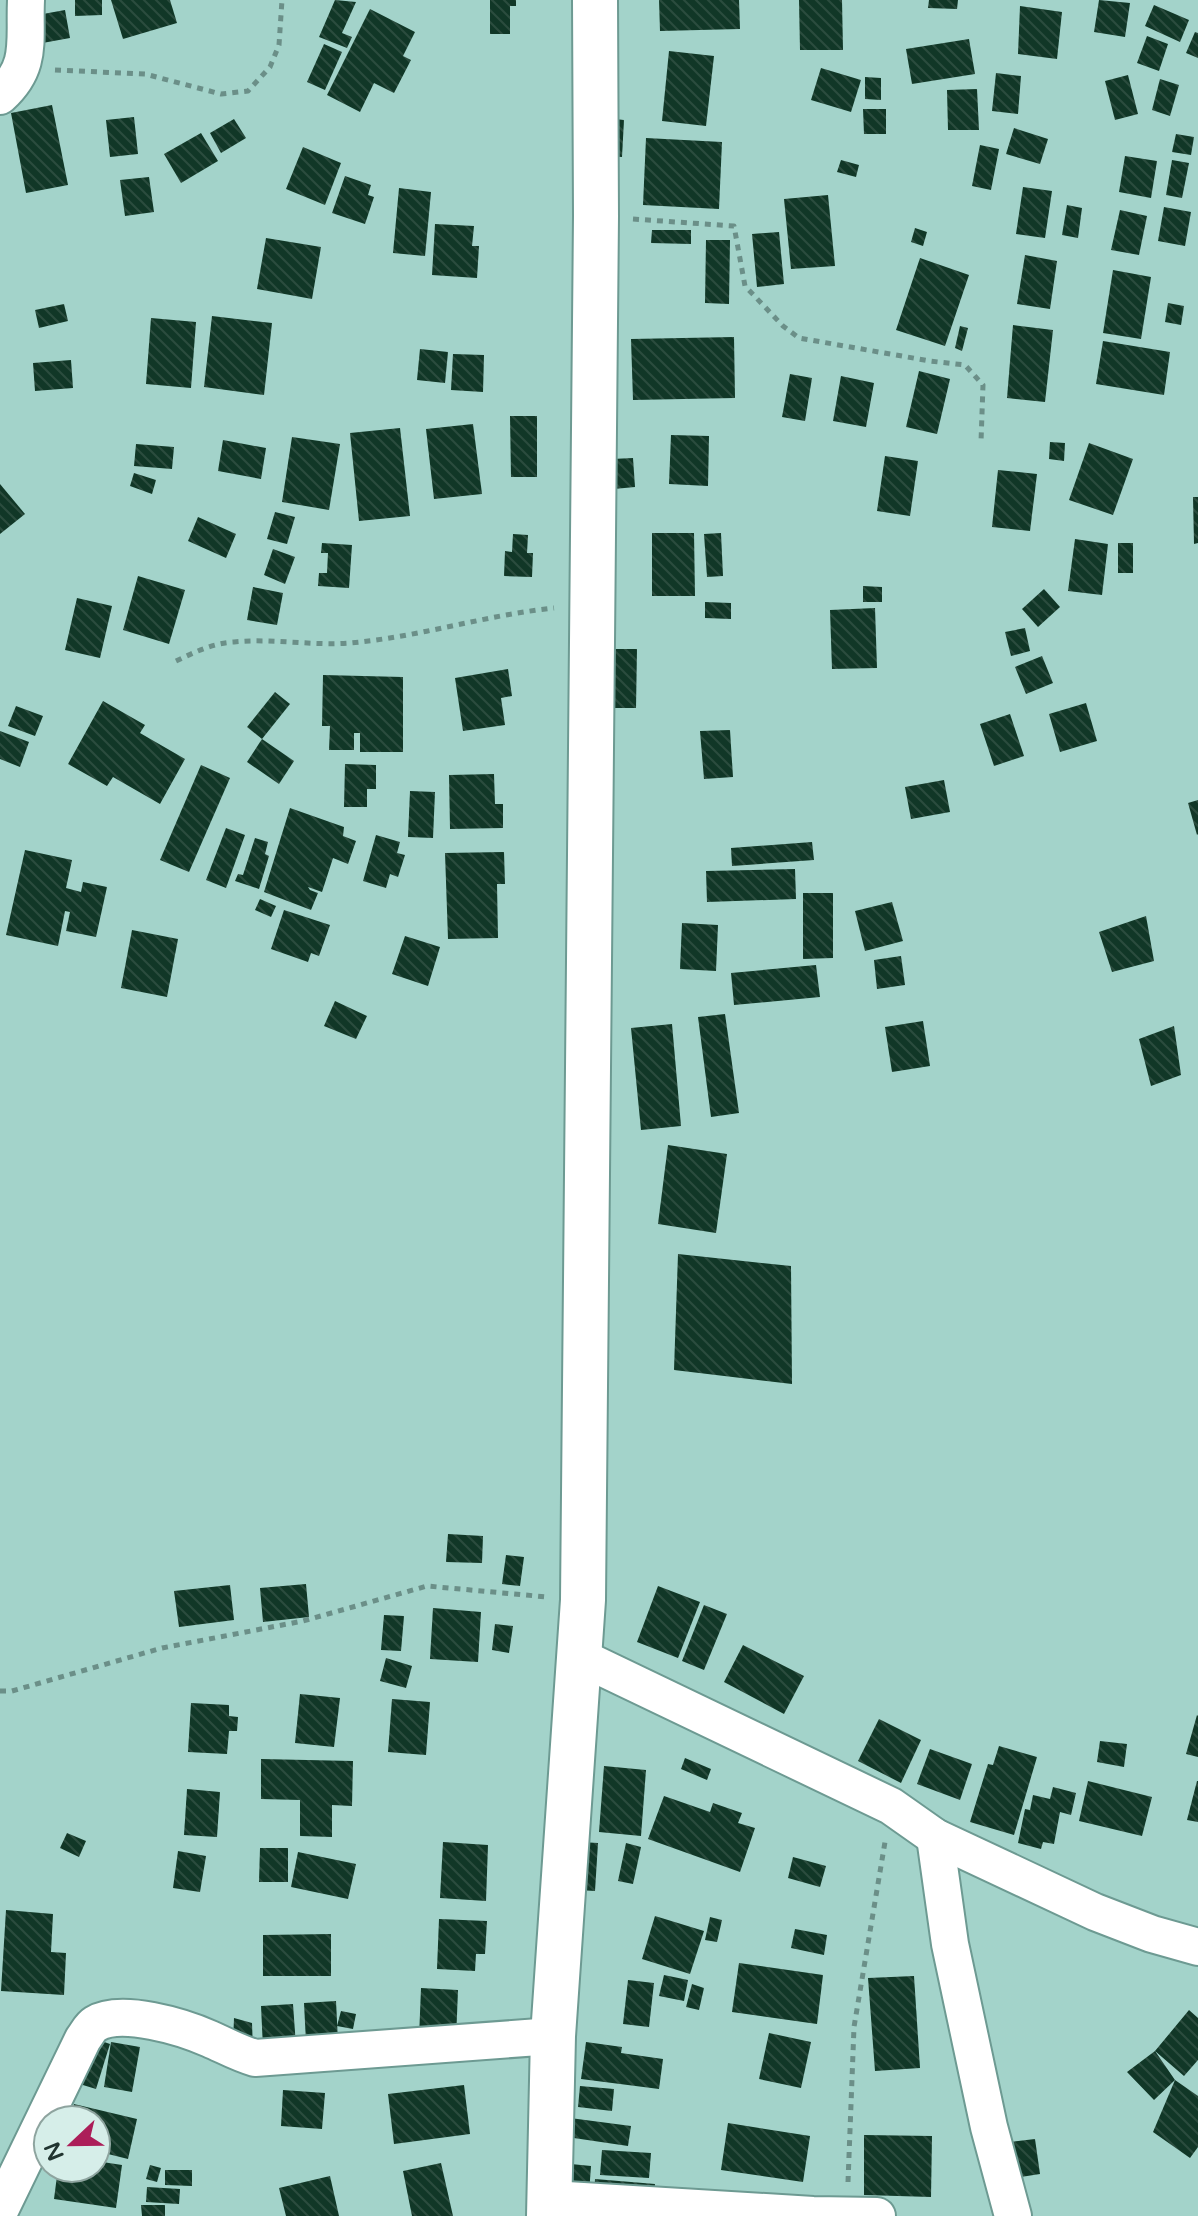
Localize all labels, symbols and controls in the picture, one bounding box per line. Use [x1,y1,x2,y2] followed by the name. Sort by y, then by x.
[32,2104,112,2184] north arrow
[39,2138,70,2164] text: N

